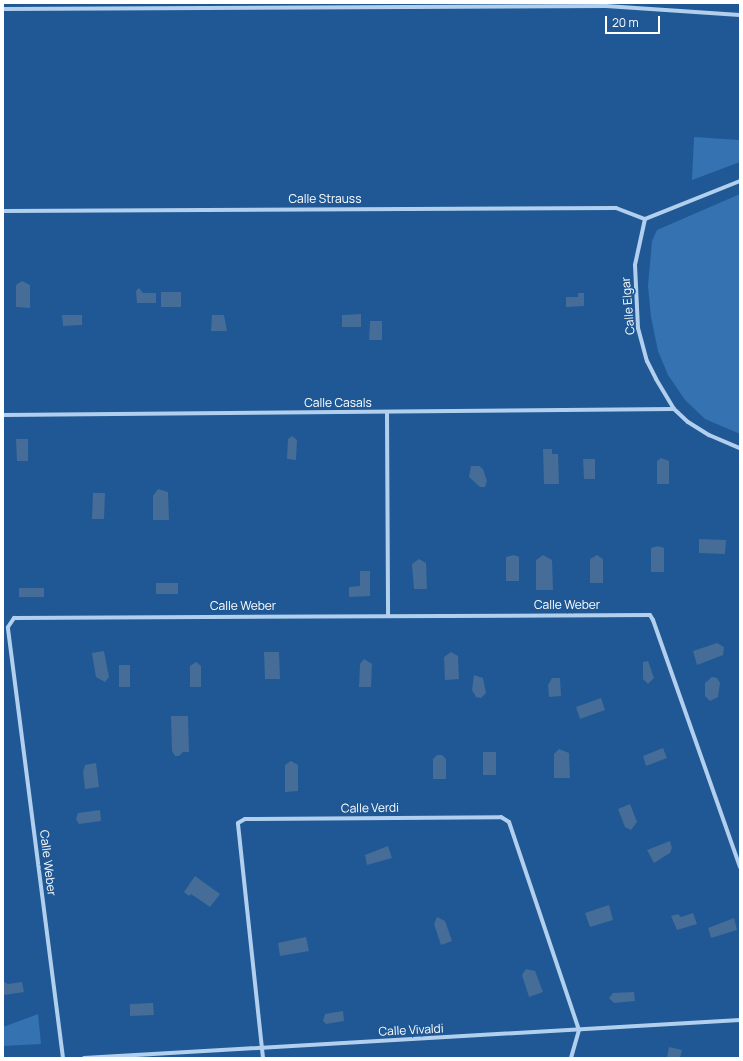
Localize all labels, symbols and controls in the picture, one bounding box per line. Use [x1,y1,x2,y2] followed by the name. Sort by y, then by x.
[607,8,662,34] scale bar
[612,14,639,31] text: 20 m
[289,192,361,206] street label: Calle Strauss
[618,276,638,336] street label: Calle Elgar
[304,396,372,410] street label: Calle Casals
[534,598,600,612] street label: Calle Weber
[210,599,276,613] street label: Calle Weber
[341,800,399,816] street label: Calle Verdi
[37,829,59,897] street label: Calle Weber
[378,1021,444,1039] street label: Calle Vivaldi

